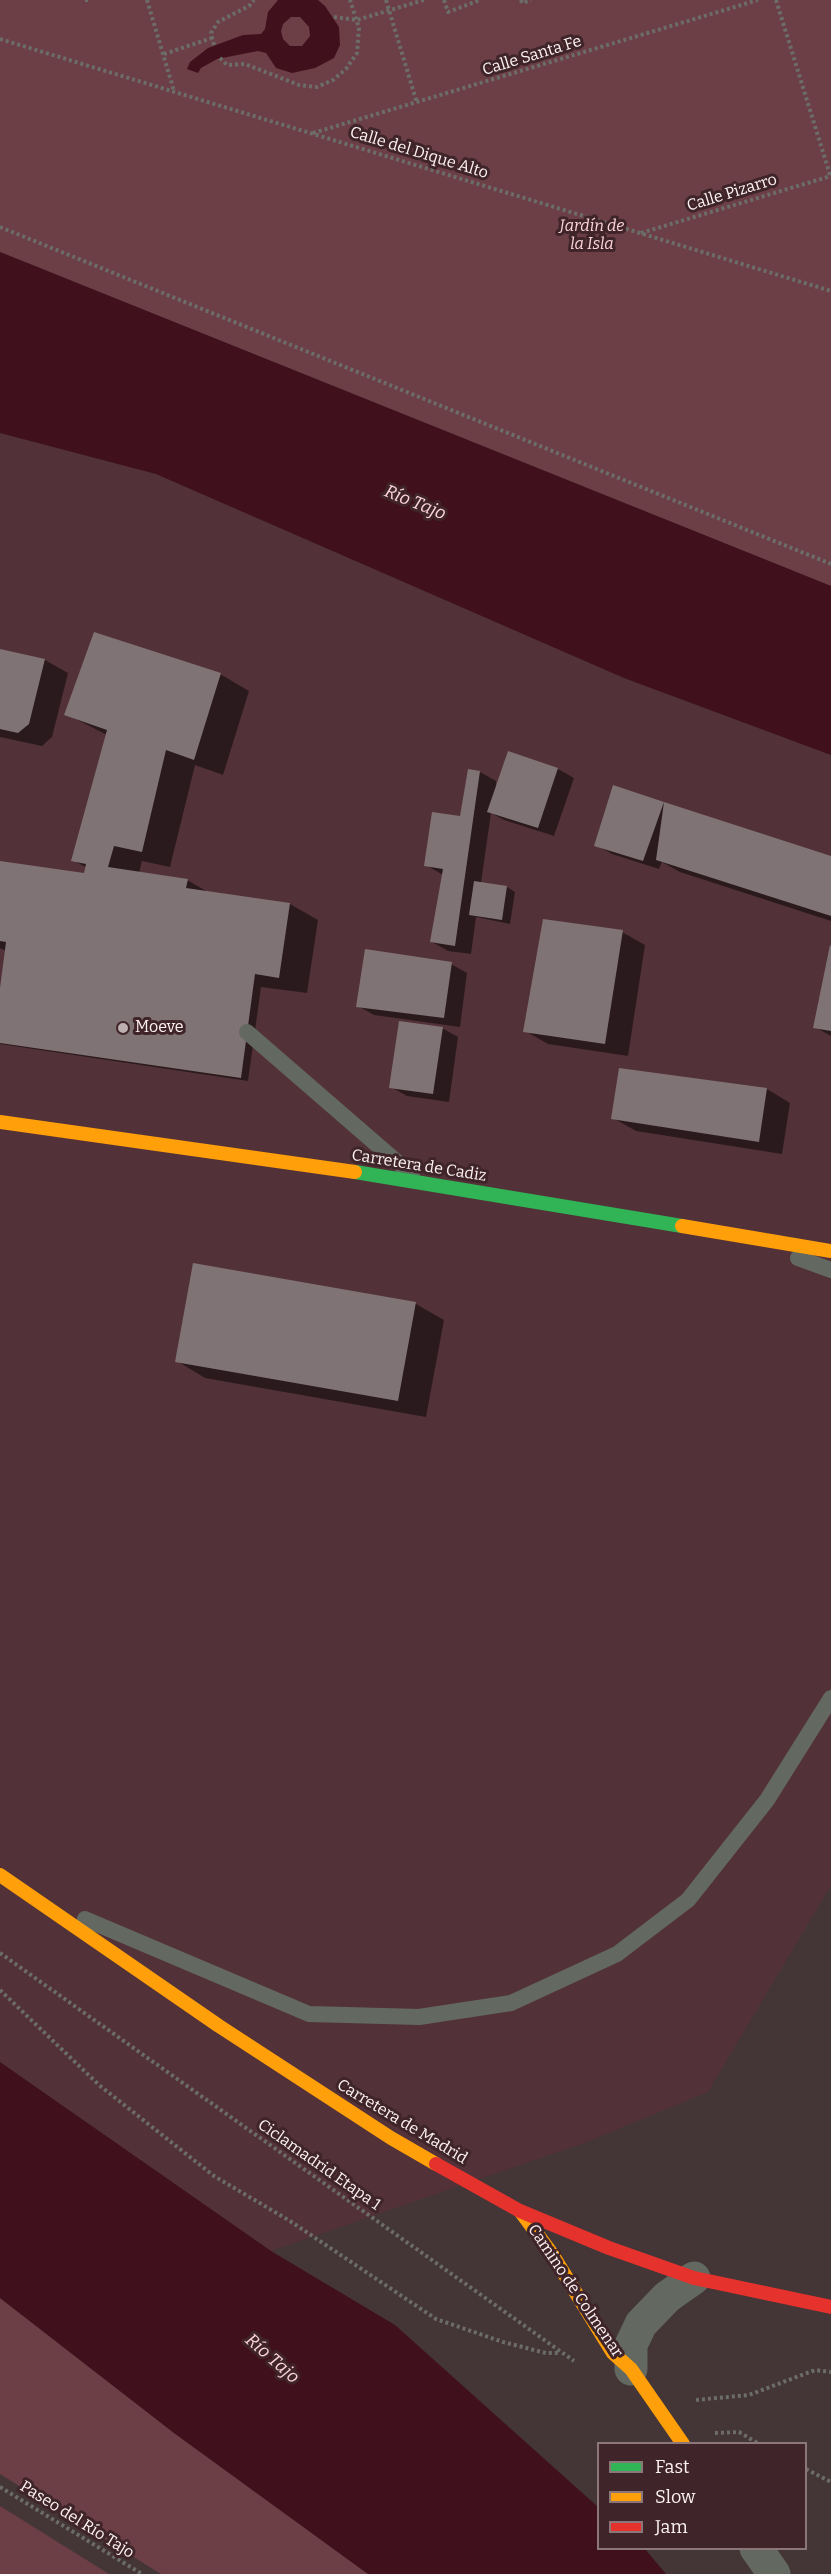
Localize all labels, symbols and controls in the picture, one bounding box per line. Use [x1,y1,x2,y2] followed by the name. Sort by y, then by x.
[480,32,584,80] street label: Calle Santa Fe
[348,123,490,183] street label: Calle del Dique Alto
[685,170,779,216] street label: Calle Pizarro
[560,217,624,255] park label: Jardín de la Isla
[381,481,449,525] water label: Río Tajo
[135,1018,184,1038] place label: Moeve
[116,1021,130,1035] marker: Moeve
[350,1146,488,1186] street label: Carretera de Cadiz
[333,2075,471,2169] street label: Carretera de Madrid
[254,2115,384,2215] street label: Ciclamadrid Etapa 1
[523,2221,627,2361] street label: Camino de Colmenar
[241,2330,303,2388] water label: Río Tajo
[597,2442,807,2550] legend
[655,2456,690,2478] text: Fast
[16,2477,138,2563] street label: Paseo del Río Tajo
[655,2486,695,2508] text: Slow
[655,2516,688,2538] text: Jam

